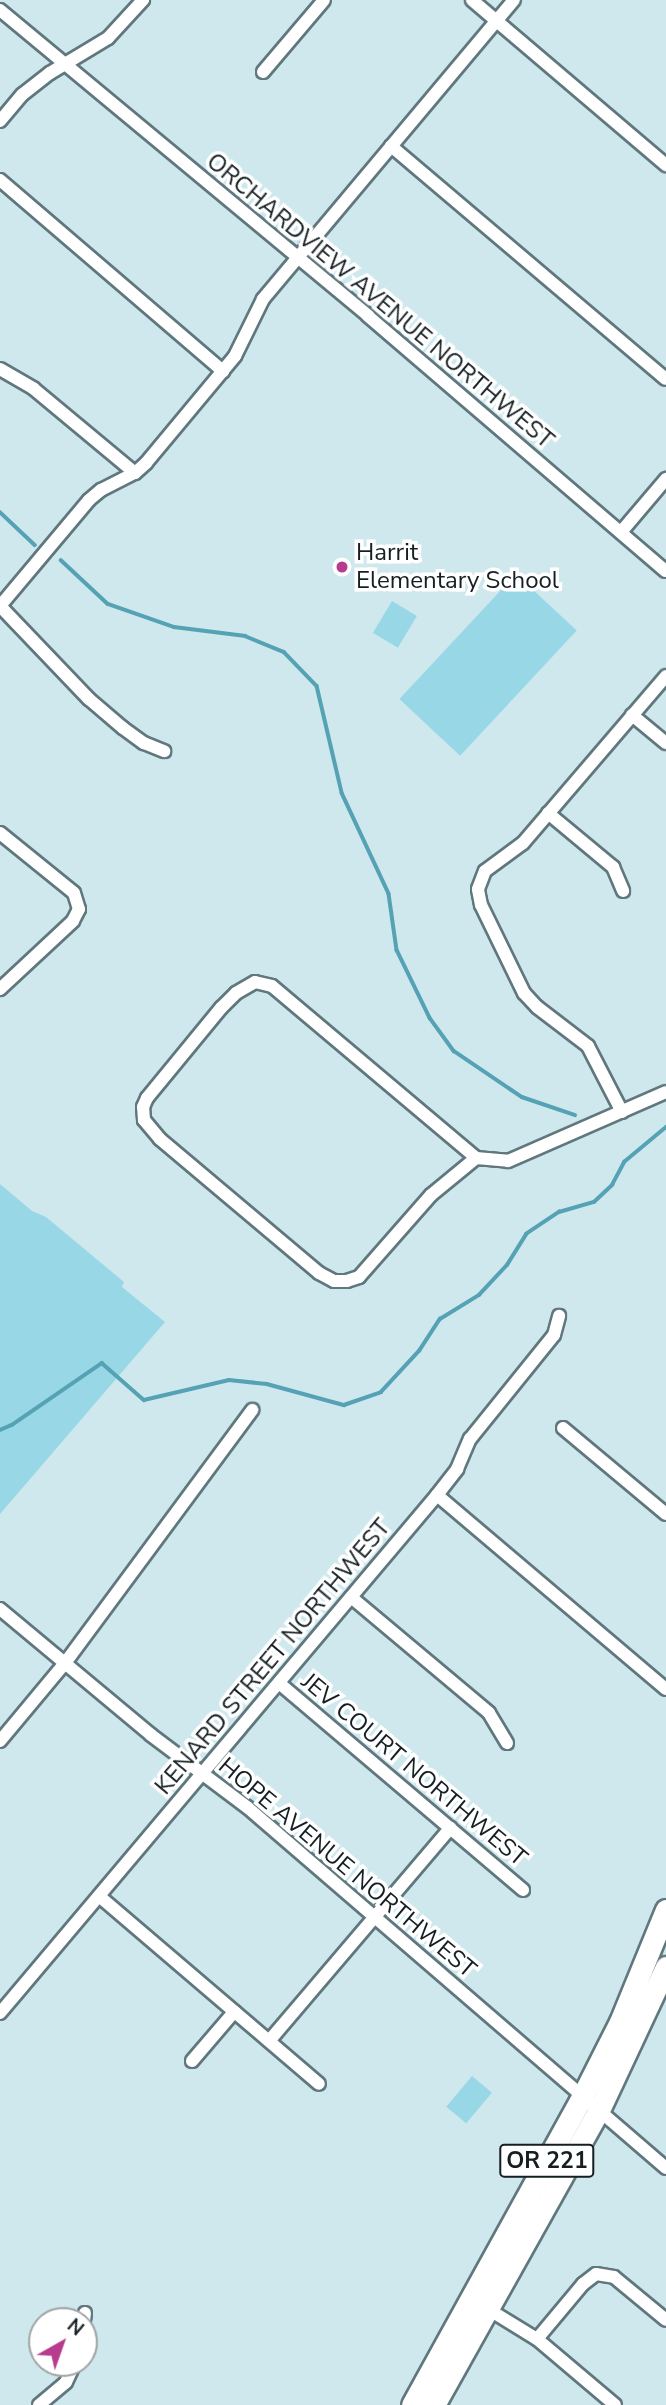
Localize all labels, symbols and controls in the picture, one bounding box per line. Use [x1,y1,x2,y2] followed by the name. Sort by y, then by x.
[201,147,559,455] street label: ORCHARDVIEW AVENUE NORTHWEST
[356,539,559,595] place label: Harrit Elementary School
[334,559,350,575] marker: Harrit Elementary School
[149,1513,397,1801] street label: KENARD STREET NORTHWEST
[295,1667,533,1873] street label: JEV COURT NORTHWEST
[212,1752,482,1984] street label: HOPE AVENUE NORTHWEST
[498,2142,596,2180] road number: OR 221
[28,2307,98,2377] north arrow
[61,2313,89,2342] text: N

